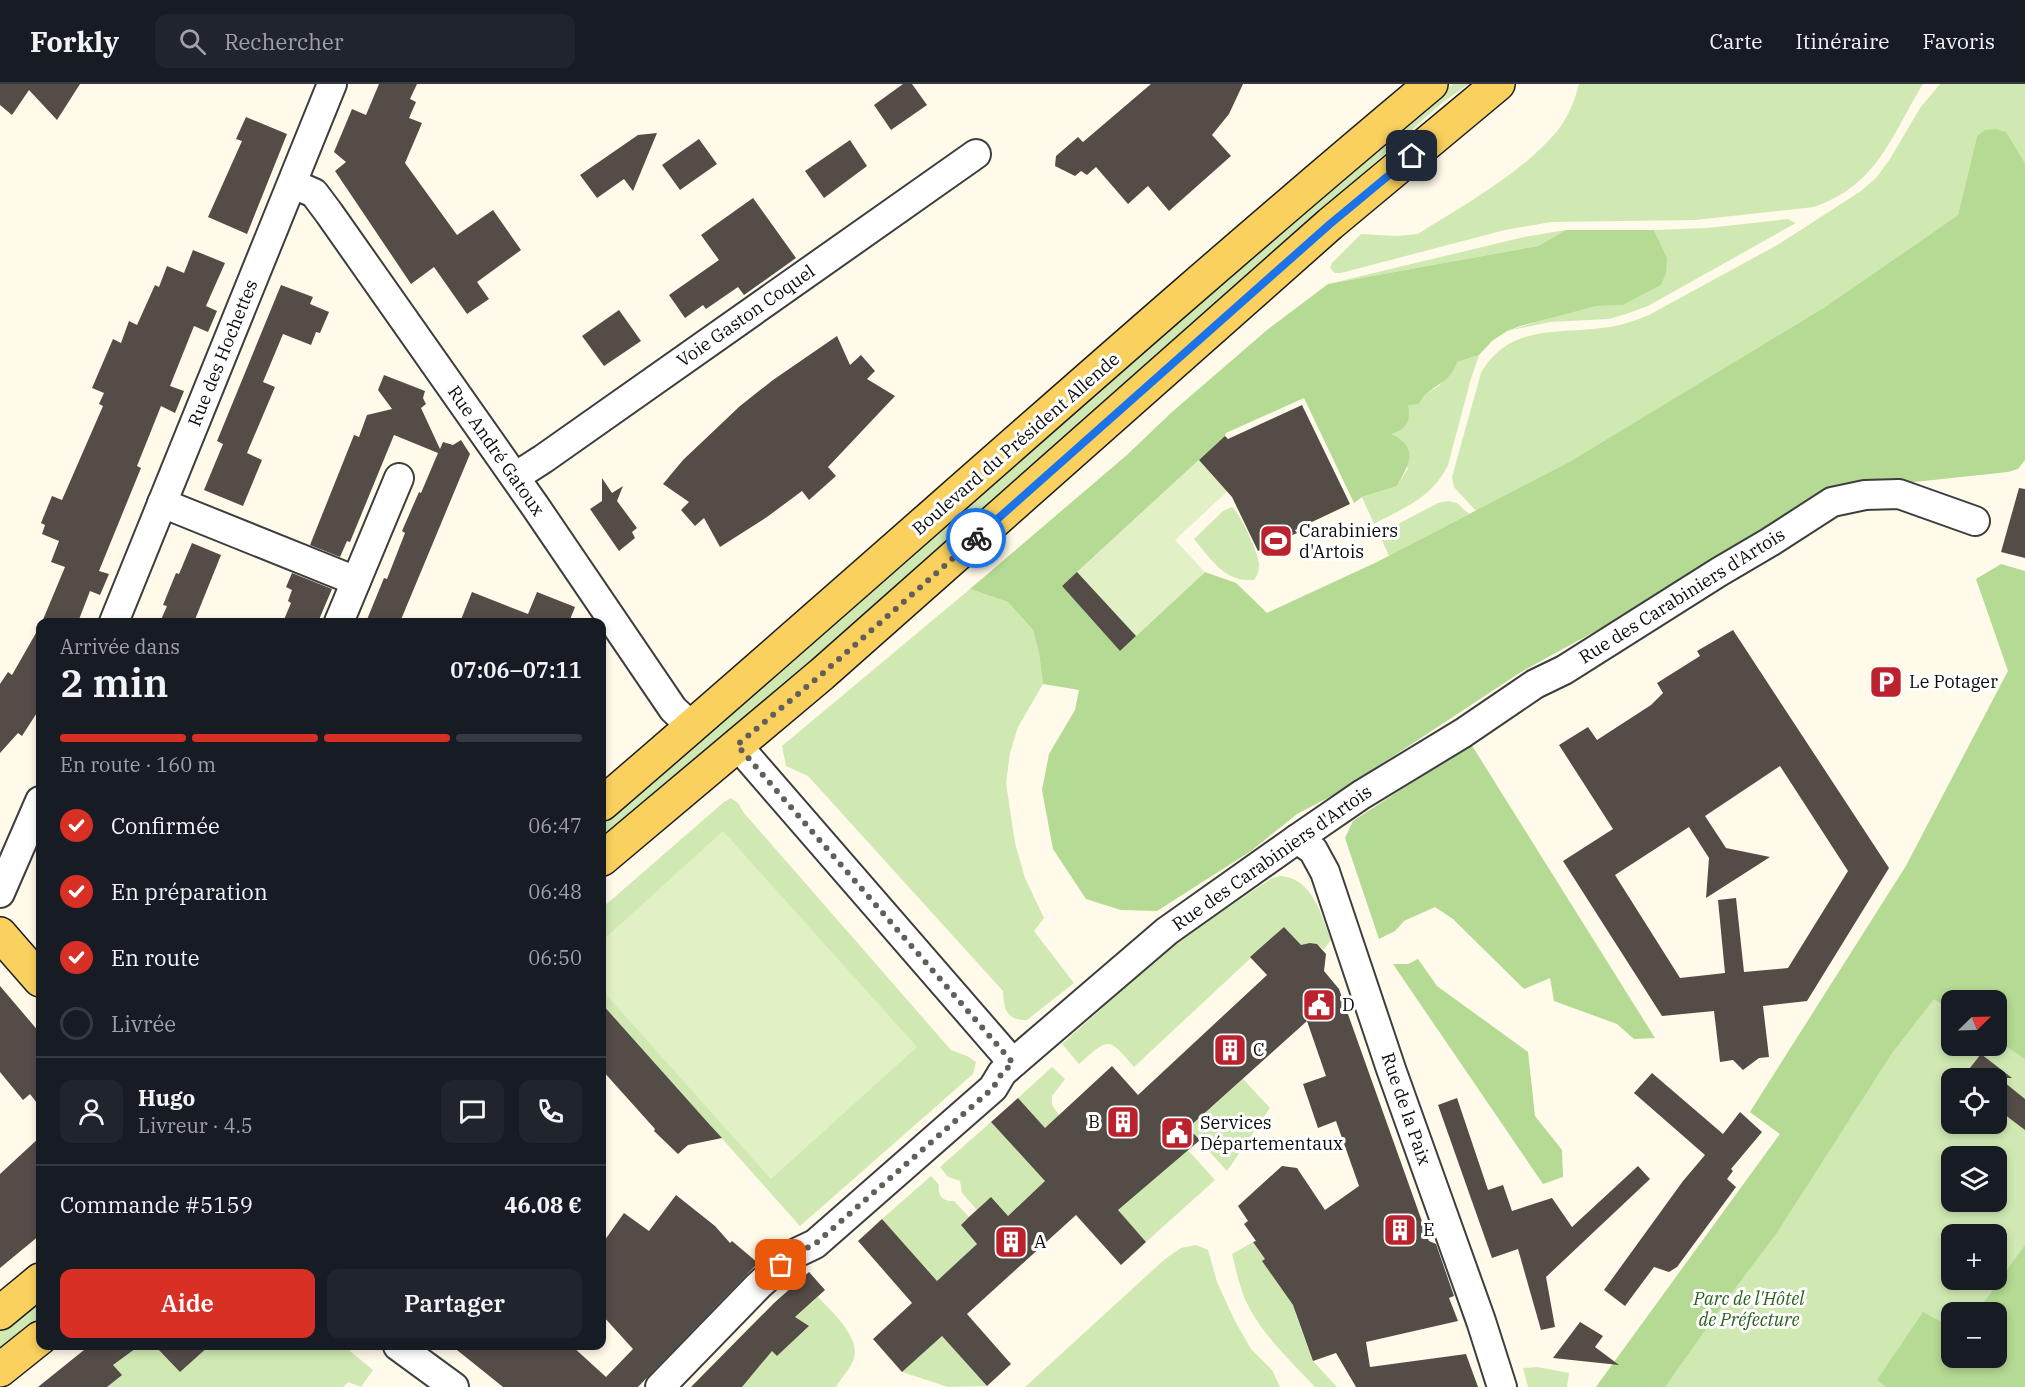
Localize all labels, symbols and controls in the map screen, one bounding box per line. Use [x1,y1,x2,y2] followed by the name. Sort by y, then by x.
[155,14,575,68] search box
[30,23,119,60] text: Forkly
[176,25,209,58] icon: search
[224,27,344,56] text: Rechercher
[1709,27,1763,55] text: Carte
[1796,27,1889,55] text: Itinéraire
[1922,27,1995,55] text: Favoris
[1386,130,1437,181] pin
[1395,139,1428,172] icon: home
[672,259,819,372] street label: Voie Gaston Coquel
[183,276,262,430] street label: Rue des Hochettes
[907,347,1124,540] street label: Boulevard du Président Allende
[443,381,550,520] street label: Rue André Gatoux
[946,508,1006,568] courier
[1299,519,1398,563] place label: Carabiniers d'Artois
[960,522,993,555] icon: bike
[1258,523,1294,559] sports icon: Carabiniers d'Artois
[1574,523,1789,669] street label: Rue des Carabiniers d'Artois
[60,633,180,660] text: Arrivée dans
[450,655,582,684] text: 07:06–07:11
[60,657,168,708] text: 2 min
[1868,664,1904,700] parking icon: Le Potager
[1909,670,1998,693] place label: Le Potager
[60,751,216,778] text: En route · 160 m
[1167,780,1376,935] street label: Rue des Carabiniers d'Artois
[60,809,93,842] icon: check
[111,811,220,840] text: Confirmée
[528,812,582,839] text: 06:47
[60,875,93,908] icon: check
[111,877,268,906] text: En préparation
[528,878,582,905] text: 06:48
[60,941,93,974] icon: check
[111,943,200,972] text: En route
[528,944,582,971] text: 06:50
[1301,987,1337,1023] public building icon: D
[1941,990,2007,1056] north arrow
[1941,990,2007,1368] map controls
[1342,993,1355,1016] place label: D
[111,1009,176,1038] text: Livrée
[1212,1032,1248,1068] building icon: C
[1253,1038,1265,1061] place label: C
[1376,1049,1437,1168] street label: Rue de la Paix
[1941,1068,2007,1134] button: locate
[60,1080,123,1143] button: person
[441,1080,504,1143] button: chat
[519,1080,582,1143] button: phone
[138,1083,195,1112] text: Hugo
[1105,1104,1141,1140] building icon: B
[1088,1110,1100,1133] place label: B
[1200,1111,1343,1155] place label: Services Départementaux
[138,1112,253,1139] text: Livreur · 4.5
[1159,1115,1195,1151] public building icon: Services Départementaux
[1941,1146,2007,1212] button: layers
[60,1190,253,1219] text: Commande #5159
[504,1190,582,1219] text: 46.08 €
[1382,1212,1418,1248] building icon: E
[1423,1218,1435,1241] place label: E
[993,1224,1029,1260] building icon: A
[1941,1224,2007,1290] button: +
[1034,1230,1047,1253] place label: A
[755,1239,806,1290] pin
[764,1248,797,1281] icon: bag
[60,1269,315,1338] button: Aide
[327,1269,582,1338] button: Partager
[1693,1287,1805,1331] park label: Parc de l'Hôtel de Préfecture
[1941,1302,2007,1368] button: −

